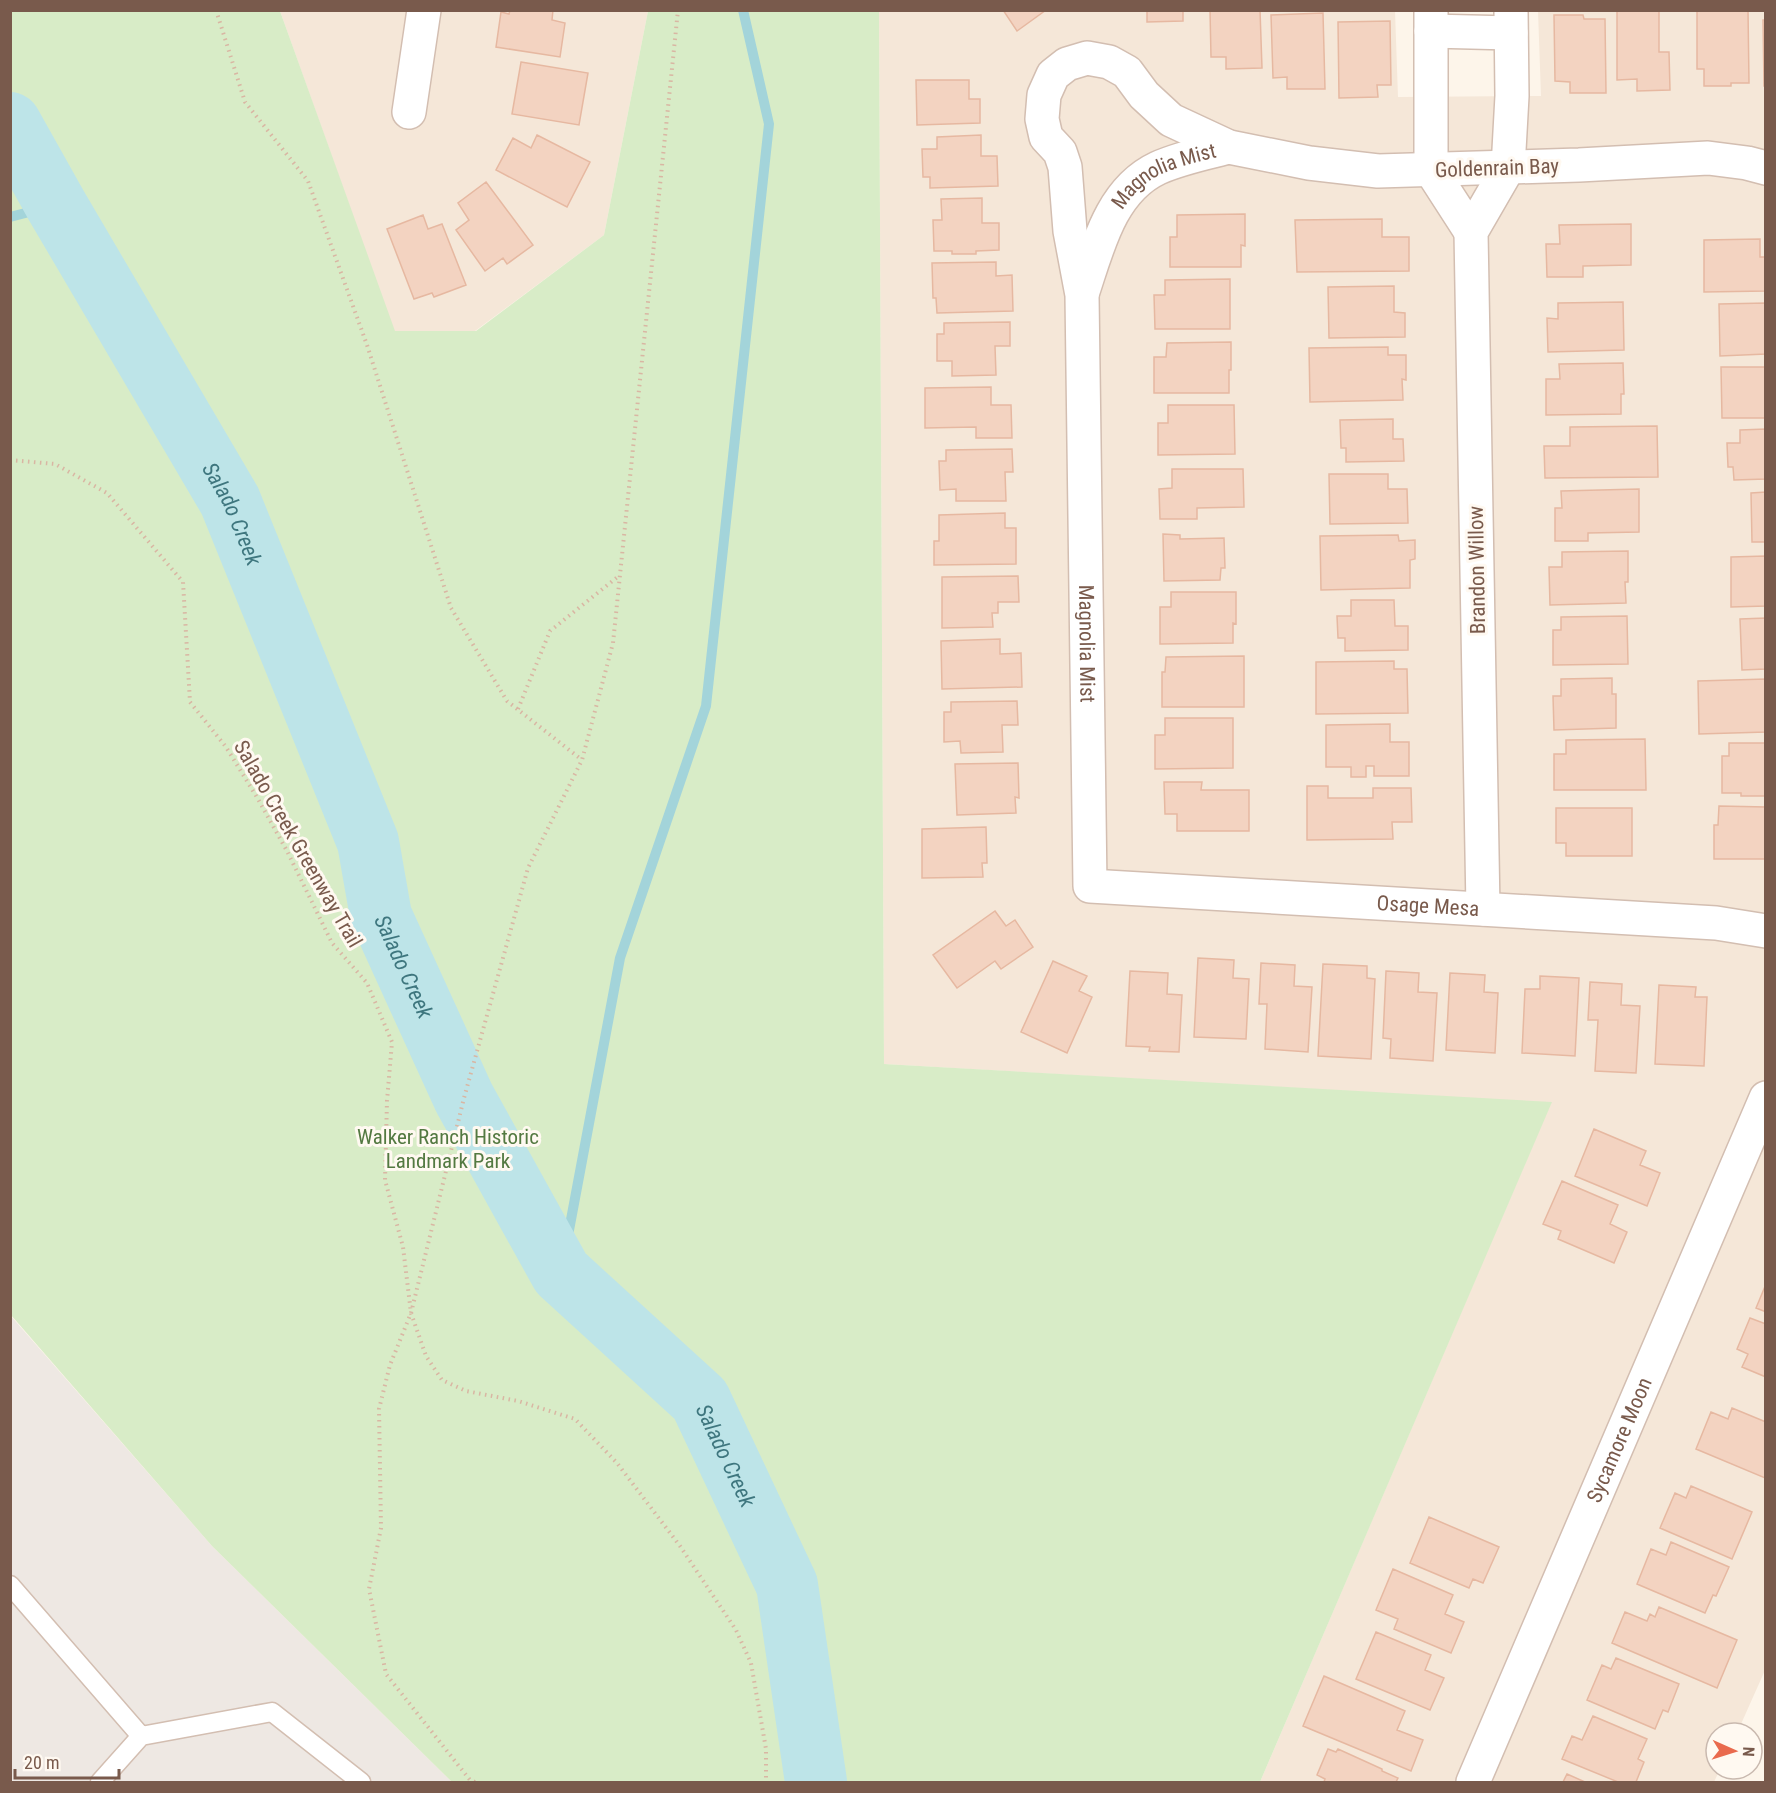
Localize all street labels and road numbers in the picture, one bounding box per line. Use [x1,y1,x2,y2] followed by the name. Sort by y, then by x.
[1106,139,1219,213] street label: Magnolia Mist
[1435,154,1560,182] street label: Goldenrain Bay
[1464,505,1490,634] street label: Brandon Willow
[1074,584,1100,703] street label: Magnolia Mist
[229,736,367,952] street label: Salado Creek Greenway Trail
[1376,891,1480,921] street label: Osage Mesa
[1582,1374,1657,1506] street label: Sycamore Moon

